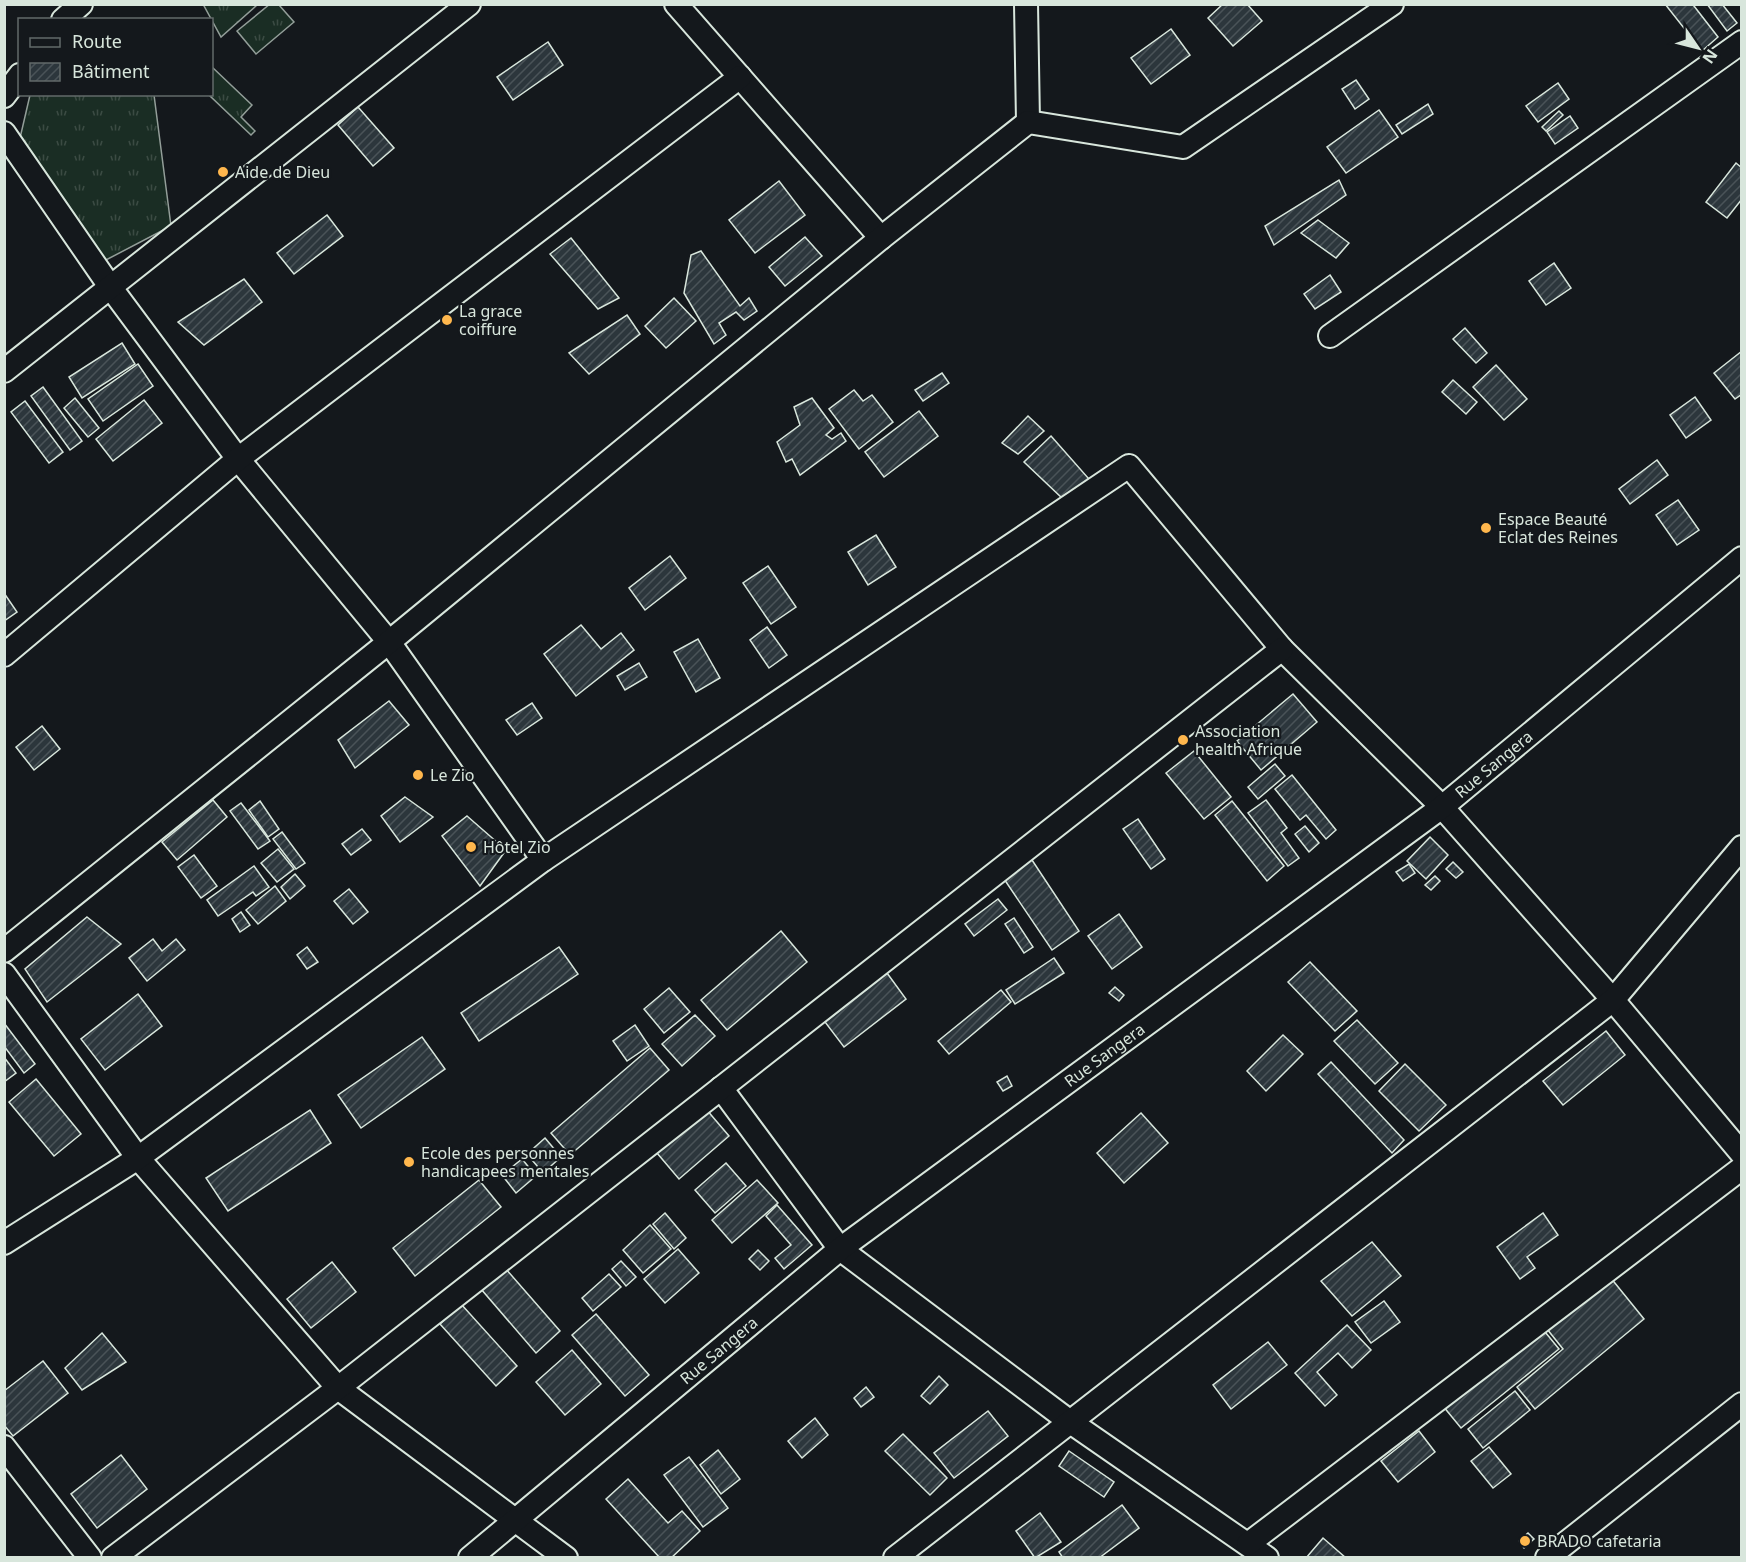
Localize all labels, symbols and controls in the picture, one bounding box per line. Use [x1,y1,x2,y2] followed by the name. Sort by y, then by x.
[18,18,213,96] legend
[1668,18,1728,78] north arrow
[72,29,122,53] text: Route
[1698,45,1723,68] text: N
[72,59,150,83] text: Bâtiment
[235,161,330,183] place label: Aide de Dieu
[216,165,230,179] marker: Aide de Dieu
[459,300,522,340] place label: La grace coiffure
[440,313,454,327] marker: La grace coiffure
[1498,508,1618,548] place label: Espace Beauté Eclat des Reines
[1479,521,1493,535] marker: Espace Beauté Eclat des Reines
[1195,720,1302,760] place label: Association health Afrique
[1450,725,1537,803] street label: Rue Sangera
[1176,733,1190,747] marker: Association health Afrique
[430,764,475,786] place label: Le Zio
[411,768,425,782] marker: Le Zio
[483,836,551,858] place label: Hôtel Zio
[464,840,478,854] marker: Hôtel Zio
[1060,1018,1149,1092] street label: Rue Sangera
[421,1142,590,1182] place label: Ecole des personnes handicapees mentales
[402,1155,416,1169] marker: Ecole des personnes handicapees mentales
[675,1311,762,1389] street label: Rue Sangera
[1537,1530,1662,1552] place label: BRADO cafetaria
[1518,1534,1532,1548] marker: BRADO cafetaria

